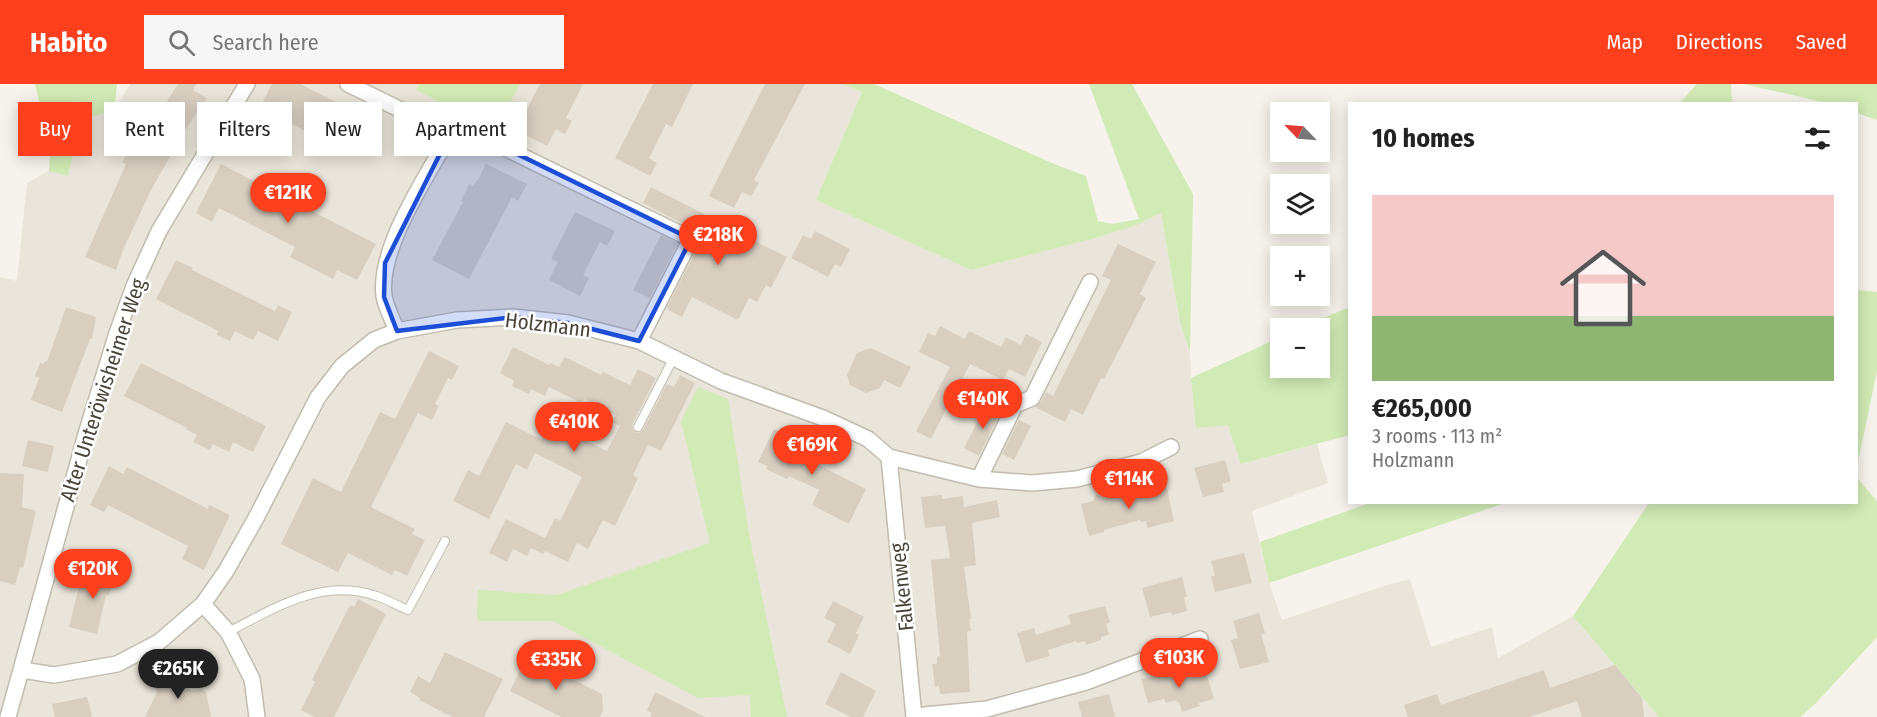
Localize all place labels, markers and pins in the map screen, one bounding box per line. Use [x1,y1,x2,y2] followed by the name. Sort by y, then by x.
[246,173,330,224] pin: €121K
[676,215,760,266] pin: €218K
[941,379,1025,430] pin: €140K
[532,402,616,453] pin: €410K
[770,425,854,476] pin: €169K
[1087,459,1171,510] pin: €114K
[51,549,135,600] pin: €120K
[1137,638,1221,689] pin: €103K
[514,640,598,691] pin: €335K
[136,649,220,700] pin: €265K

